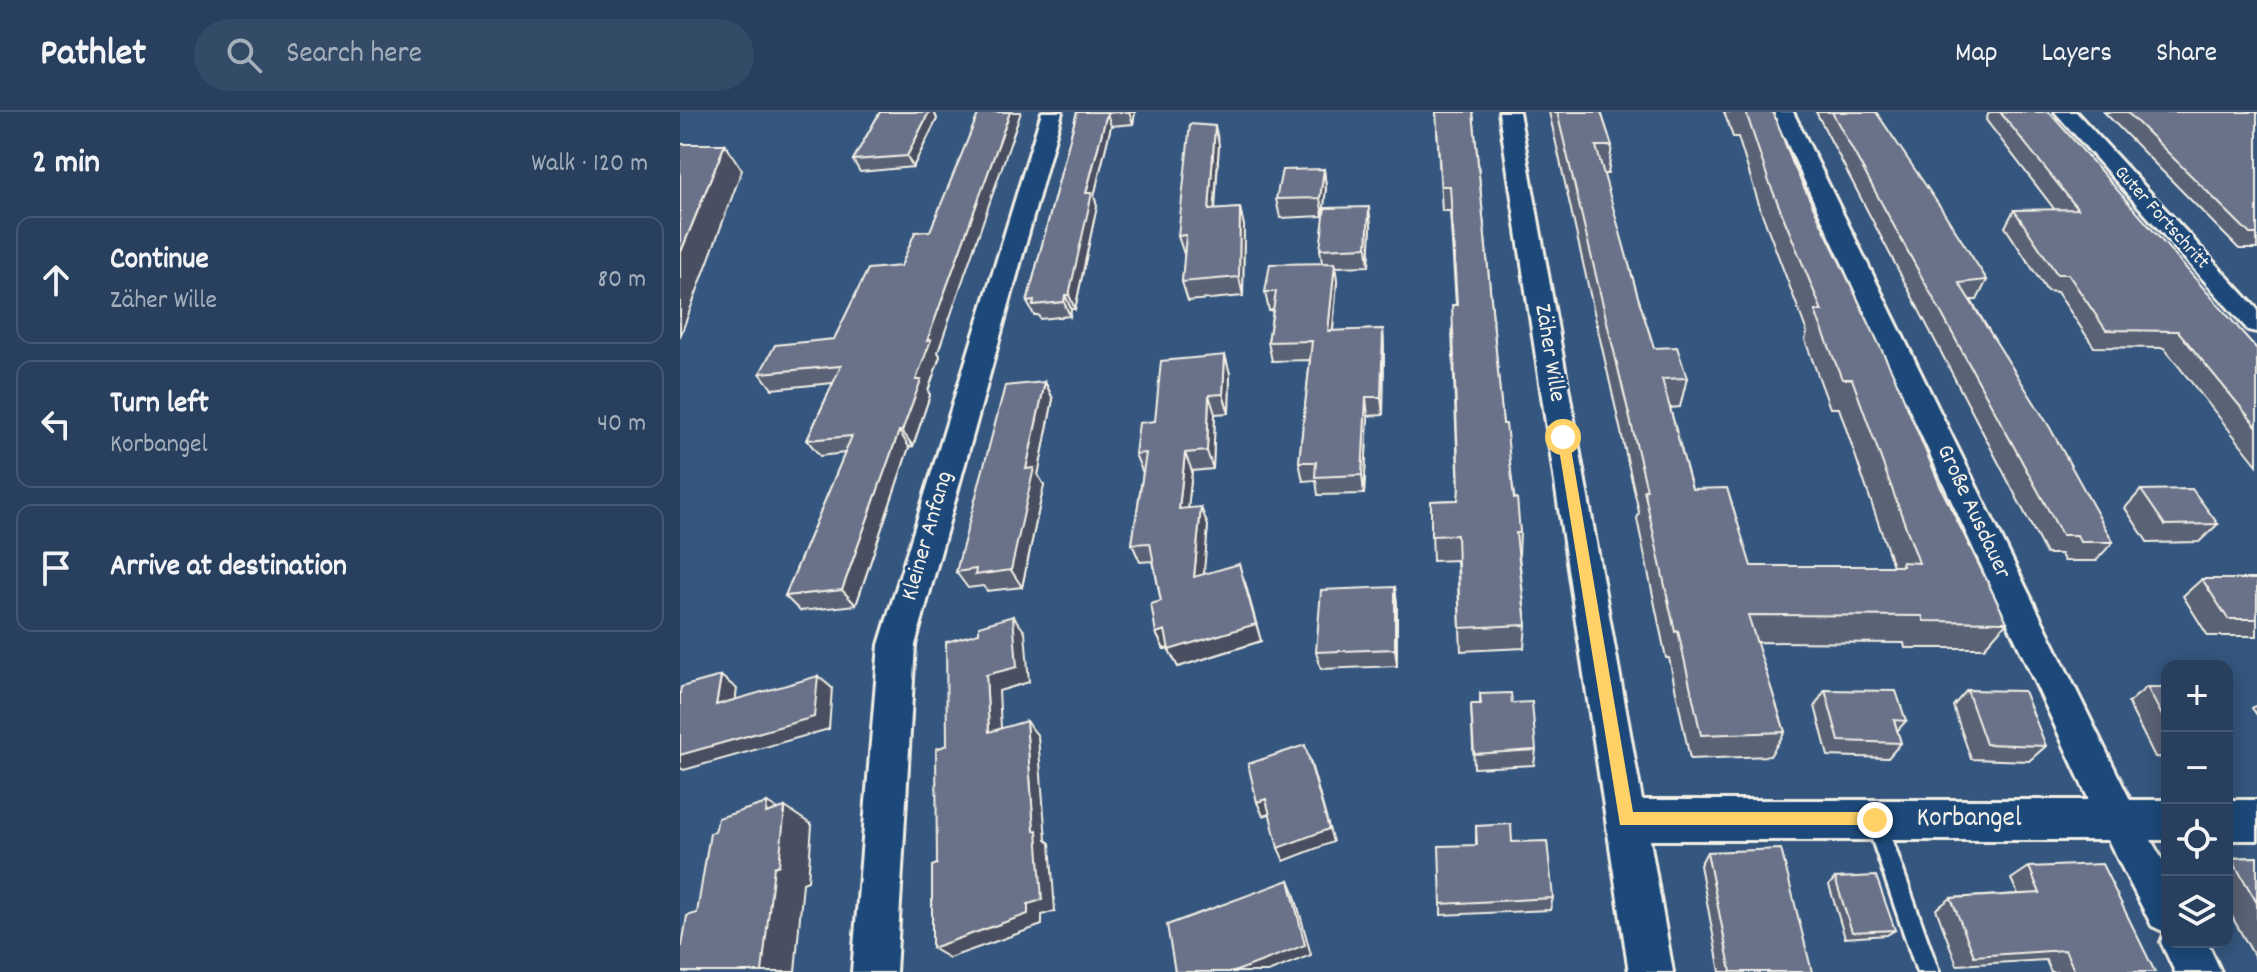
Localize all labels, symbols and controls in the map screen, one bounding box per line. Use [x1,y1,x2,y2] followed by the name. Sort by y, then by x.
[194,19,754,91] search box
[40,28,146,83] text: Pathlet
[222,33,266,77] icon: search
[286,34,422,77] text: Search here
[1955,35,1998,75] text: Map
[2042,35,2112,75] text: Layers
[2156,35,2217,75] text: Share
[32,140,100,189] text: 2 min
[531,146,648,183] text: Walk · 120 m
[2107,160,2215,276] street label: Guter Fortschritt
[110,240,209,283] text: Continue
[34,258,78,302] icon: ahead
[598,262,646,299] text: 80 m
[110,283,217,320] text: Zäher Wille
[1524,302,1574,404] street label: Zäher Wille
[110,384,209,427] text: Turn left
[34,402,78,446] icon: left
[597,406,646,443] text: 40 m
[1545,419,1581,455] route start
[110,427,208,464] text: Korbangel
[1927,439,2019,585] street label: Große Ausdauer
[893,467,963,605] street label: Kleiner Anfang
[34,546,78,590] icon: arrive
[110,547,347,590] text: Arrive at destination
[2161,660,2233,948] map controls
[2161,660,2233,732] button: +
[2161,732,2233,804] button: −
[1916,800,2022,840] street label: Korbangel
[1857,802,1893,838] route end
[2161,804,2233,876] button: locate
[2161,876,2233,948] button: layers

